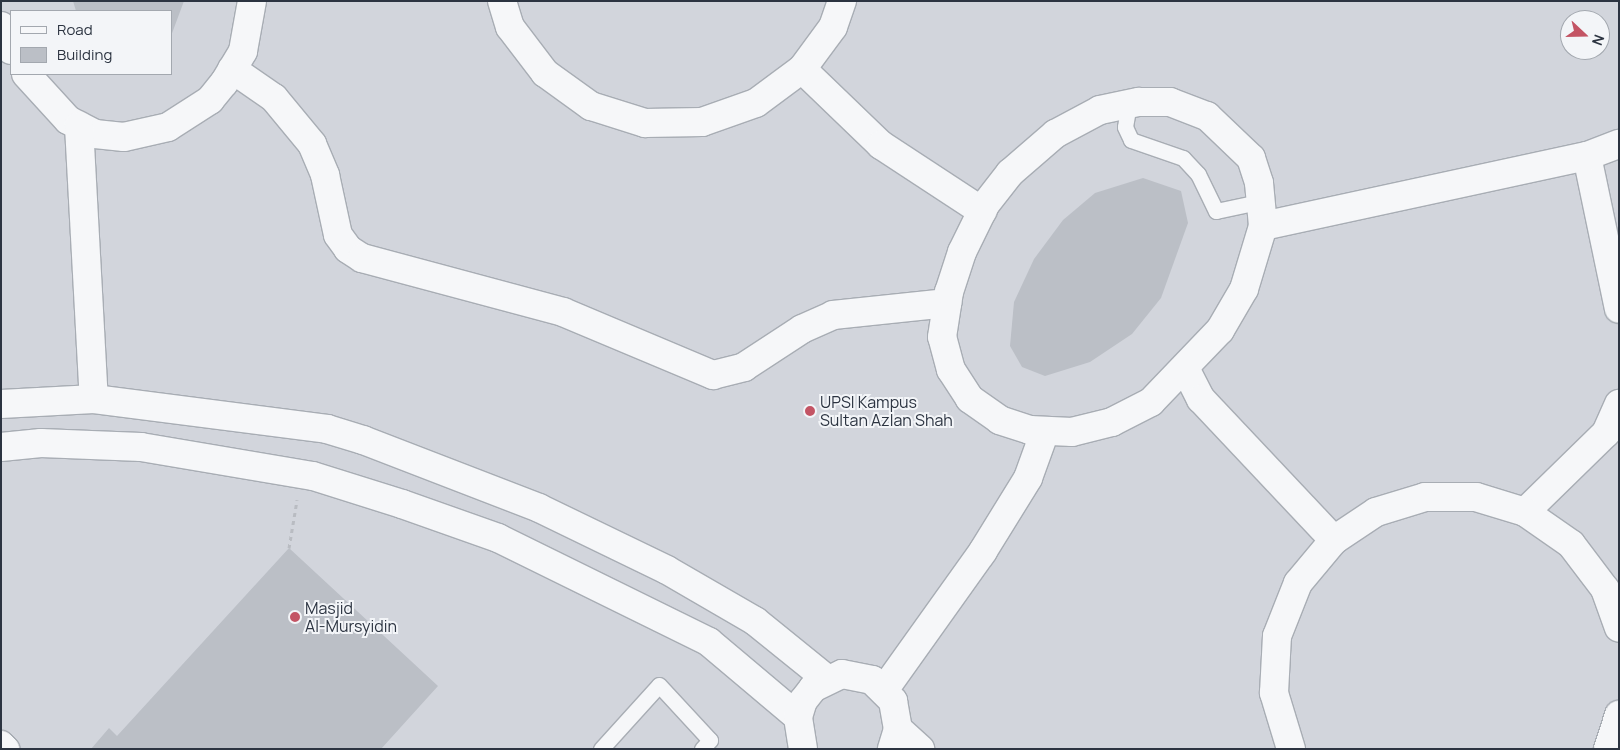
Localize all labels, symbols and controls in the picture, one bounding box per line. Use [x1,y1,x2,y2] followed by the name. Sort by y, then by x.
[10,10,172,75] legend
[1560,10,1610,60] north arrow
[57,19,93,40] text: Road
[1588,32,1609,48] text: N
[57,44,112,65] text: Building
[820,392,953,430] place label: UPSI Kampus Sultan Azlan Shah
[804,405,816,417] marker: UPSI Kampus Sultan Azlan Shah
[305,598,397,636] place label: Masjid Al-Mursyidin
[289,611,301,623] marker: Masjid Al-Mursyidin

